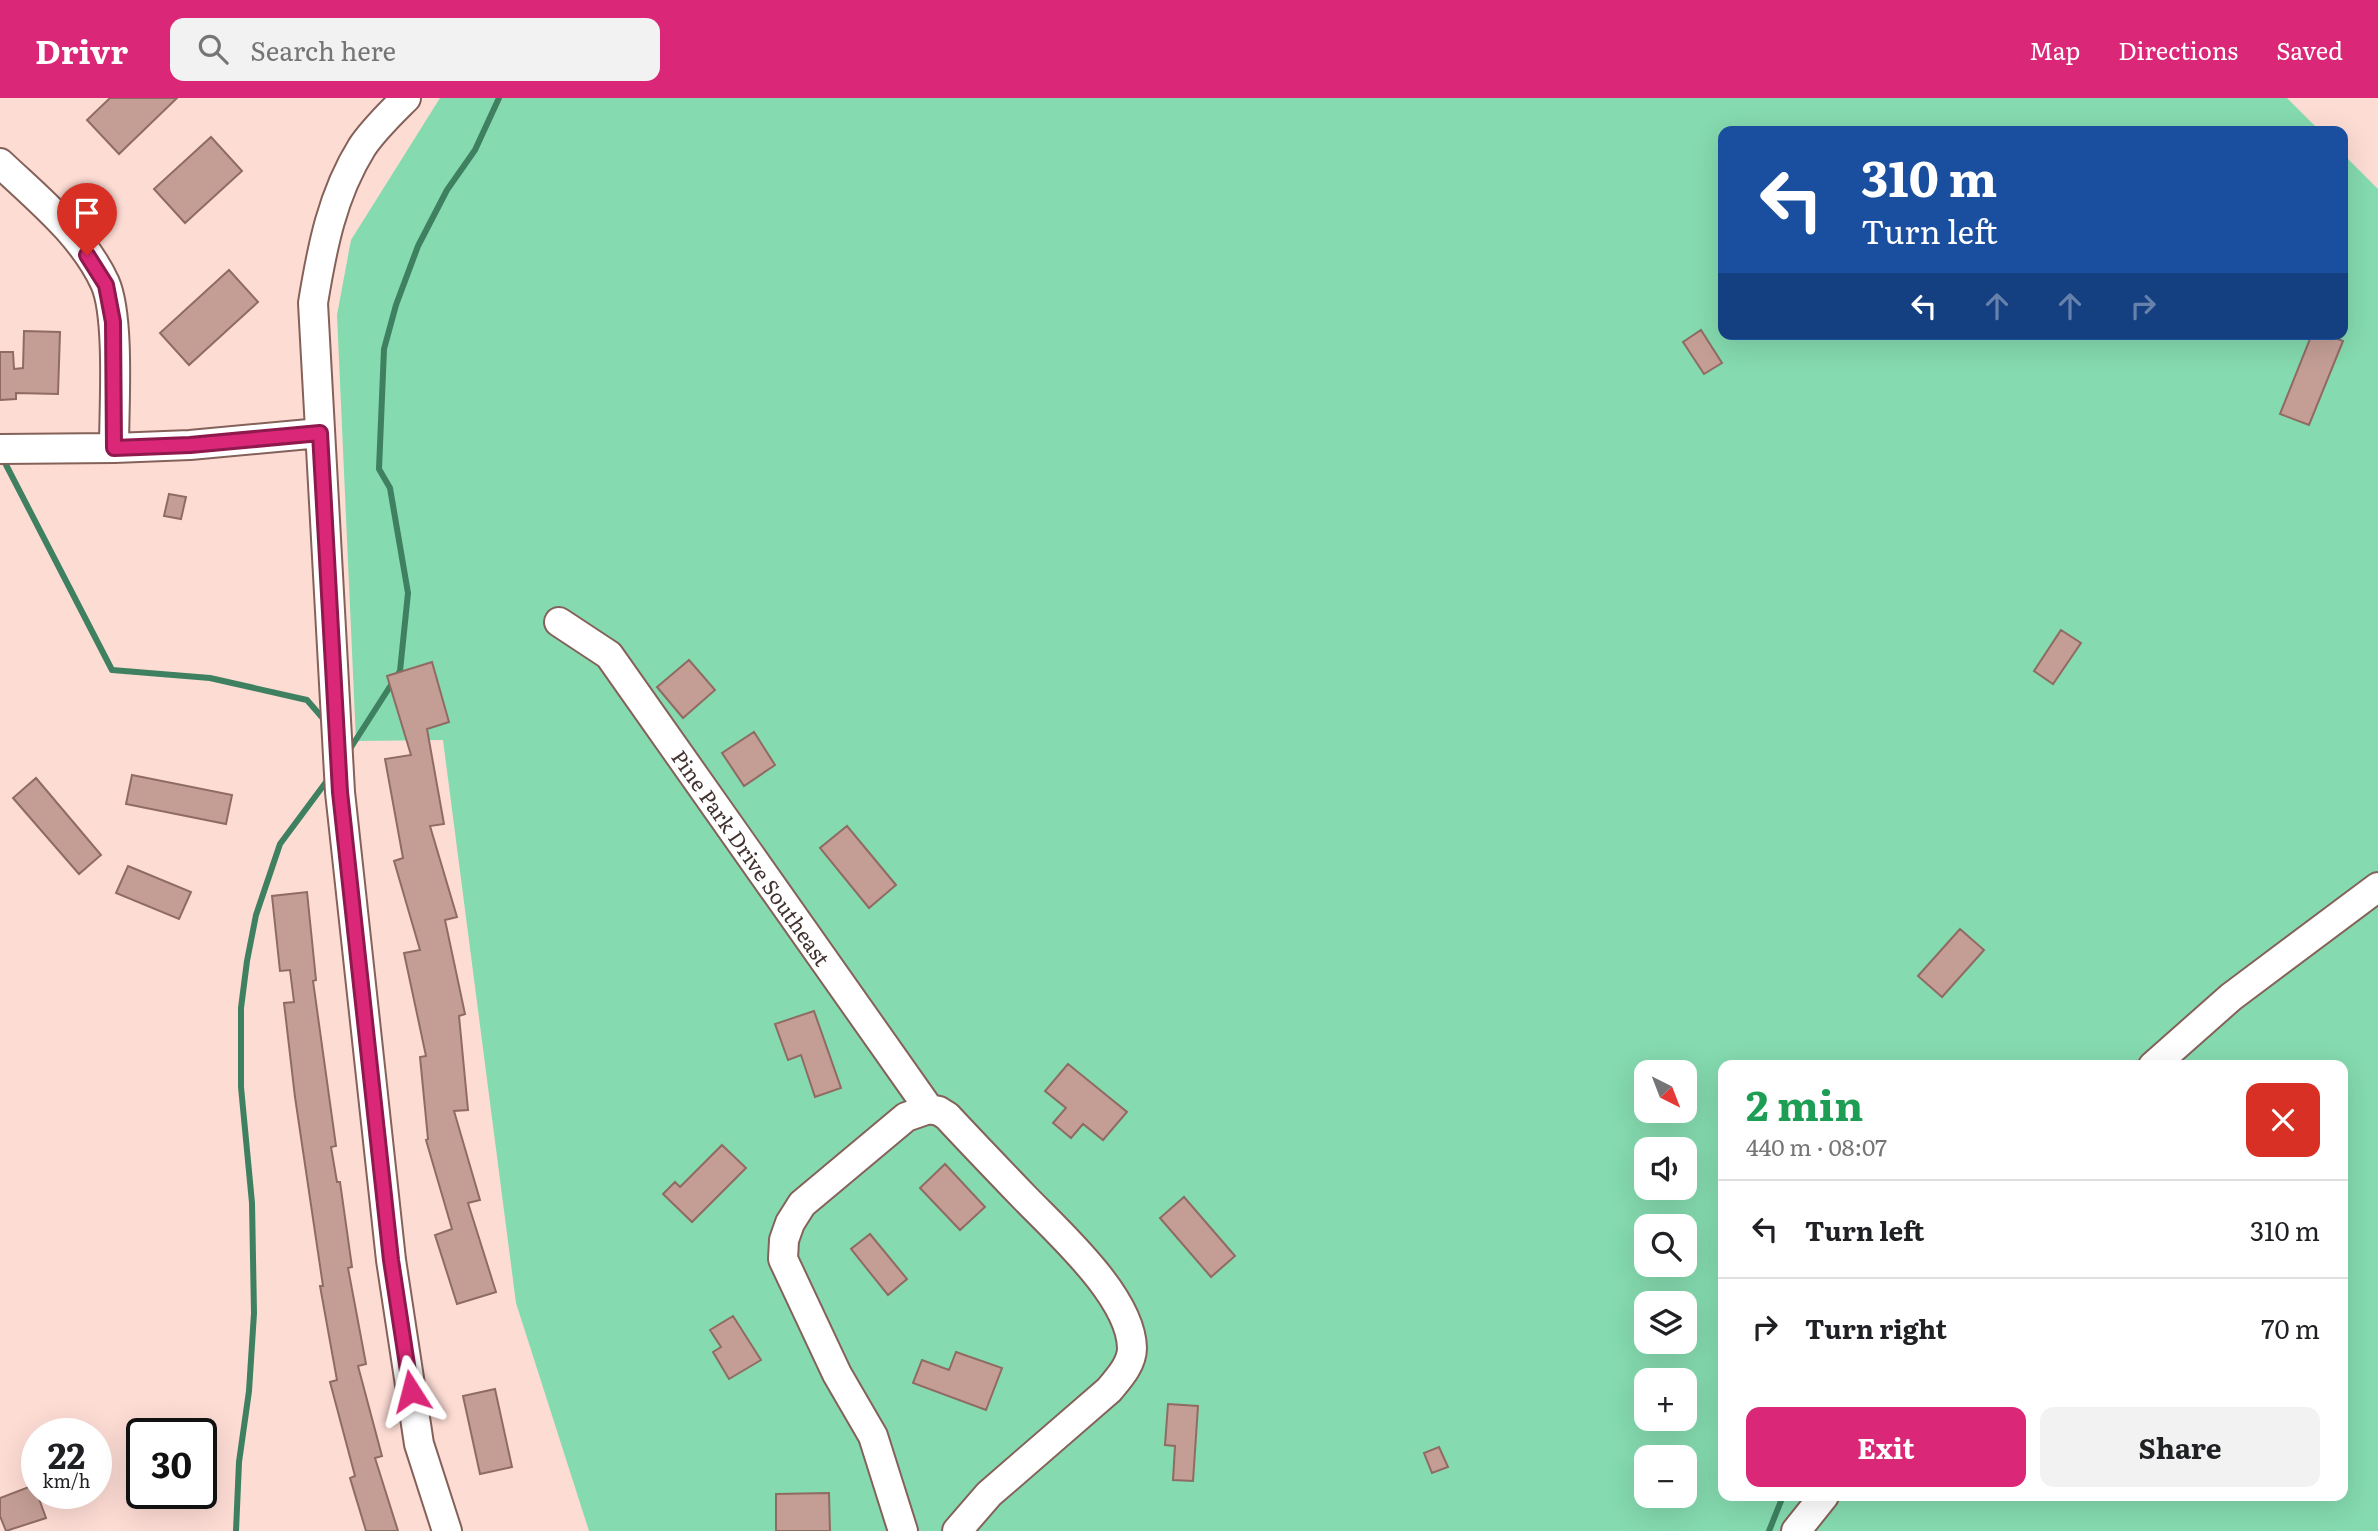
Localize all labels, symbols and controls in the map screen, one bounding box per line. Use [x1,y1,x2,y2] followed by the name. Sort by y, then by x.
[170,18,660,81] search box
[35,25,128,74] text: Drivr
[194,30,232,68] icon: search
[250,30,396,69] text: Search here
[2029,32,2080,67] text: Map
[2118,32,2238,67] text: Directions
[2276,32,2343,67] text: Saved
[1861,139,1997,212] text: 310 m
[1746,154,1837,245] icon: left
[57,183,117,255] pin
[68,194,106,232] icon: arrive
[1861,206,1998,254] text: Turn left
[1905,287,1943,325] icon: left
[1978,287,2016,325] icon: ahead
[2051,287,2089,325] icon: ahead
[2124,287,2162,325] icon: right
[665,743,839,972] street label: Pine Park Drive Southeast
[1634,1060,1698,1124] north arrow
[1634,1060,1697,1508] map controls
[1746,1072,1863,1134] text: 2 min
[2246,1083,2320,1157] button: close
[1746,1129,1887,1163] text: 440 m · 08:07
[1634,1137,1697,1200] button: sound
[1746,1210,1784,1248] icon: left
[1805,1210,1924,1249] text: Turn left
[2250,1210,2320,1249] text: 310 m
[1634,1214,1697,1277] button: search
[1634,1291,1697,1354] button: layers
[1746,1308,1784,1346] icon: right
[1805,1308,1947,1347] text: Turn right
[2261,1308,2320,1347] text: 70 m
[374,1354,448,1428] position arrow
[1634,1368,1697,1431] button: +
[1746,1407,2026,1487] button: Exit
[2040,1407,2320,1487] button: Share
[126,1418,217,1509] speed limit sign: 30
[48,1428,85,1480] text: 22
[1634,1445,1697,1508] button: −
[43,1467,90,1494] text: km/h

